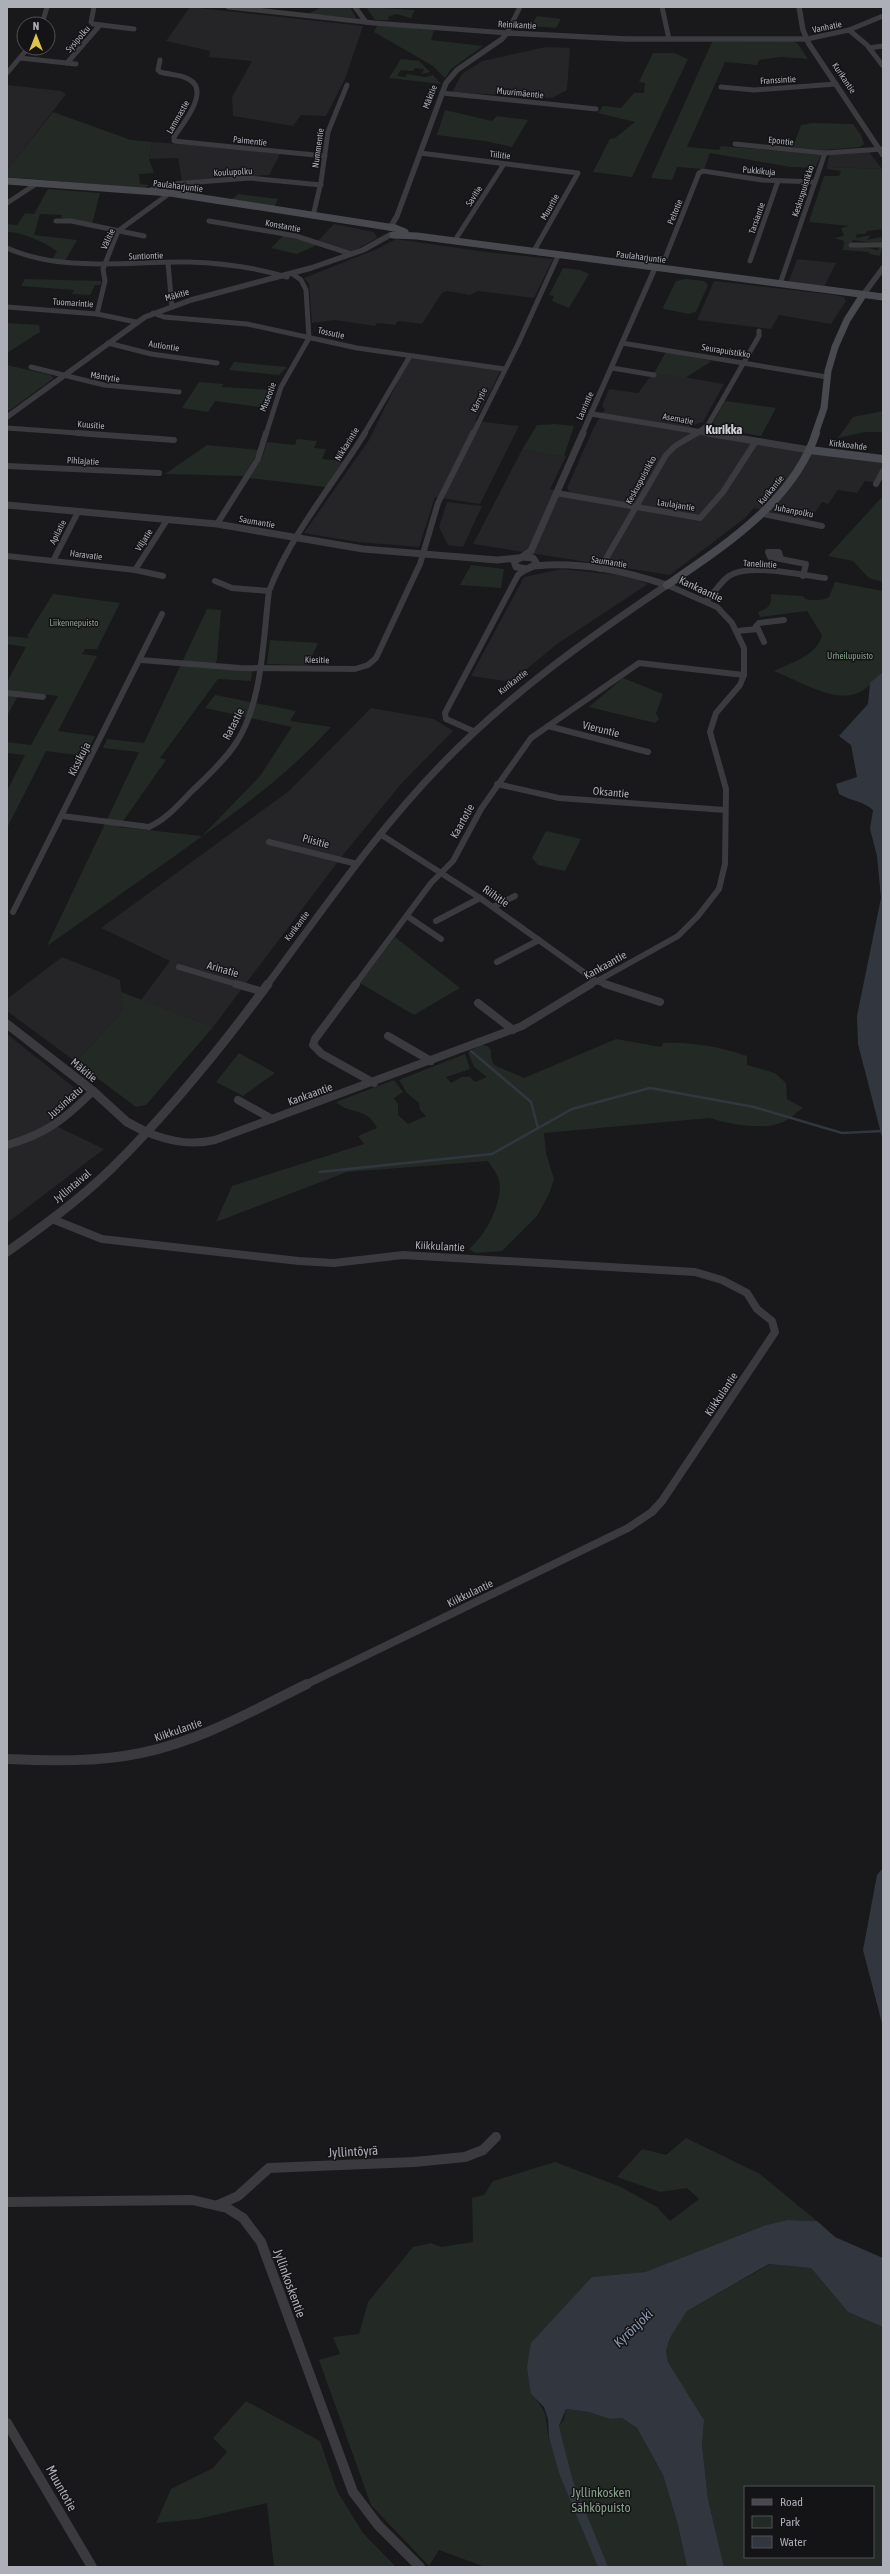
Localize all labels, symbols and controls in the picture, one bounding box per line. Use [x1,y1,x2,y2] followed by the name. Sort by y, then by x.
[16,16,56,56] north arrow
[498,19,536,31] street label: Reinikantie
[811,19,843,35] street label: Vanhatie
[33,20,39,32] text: N
[64,24,92,54] street label: Sysipolku
[830,61,858,95] street label: Kurikantie
[760,74,796,86] street label: Franssintie
[421,84,439,110] street label: Mäkitie
[496,86,544,100] street label: Muurimäentie
[164,99,192,135] street label: Lammastie
[310,128,326,168] street label: Nummentie
[232,134,268,148] street label: Paimentie
[768,135,794,147] street label: Epontie
[489,149,511,161] street label: Tiilitie
[790,164,816,218] street label: Keskuspuistikko
[742,165,776,177] street label: Pukkikuja
[213,166,253,178] street label: Koulupolku
[153,178,203,194] street label: Paulaharjuntie
[464,184,484,208] street label: Savitie
[539,192,561,222] street label: Muuritie
[665,198,685,226] street label: Peltotie
[747,201,767,235] street label: Tarsiantie
[264,218,302,234] street label: Konstantie
[99,227,117,251] street label: Välitie
[616,249,666,265] street label: Paulaharjuntie
[129,250,163,262] street label: Suntiontie
[164,287,190,303] street label: Mäkitie
[52,297,94,309] street label: Tuomarintie
[317,325,345,341] street label: Tossutie
[148,339,180,353] street label: Autiontie
[701,342,751,360] street label: Seurapuistikko
[90,370,120,384] street label: Mäntytie
[258,381,278,413] street label: Museotie
[469,386,489,414] street label: Kärrytie
[574,390,596,422] street label: Laurintie
[662,411,694,427] street label: Asematie
[77,419,105,431] street label: Kuusitie
[706,422,742,437] district label: Kurikka
[333,426,361,462] street label: Nikkarintie
[829,438,867,452] street label: Kirkkoahde
[624,454,658,506] street label: Keskuspuistikko
[67,455,99,467] street label: Pihlajatie
[756,474,786,506] street label: Kurikantie
[656,497,696,513] street label: Laulajantie
[774,502,814,520] street label: Juhanpolku
[238,514,276,530] street label: Saumantie
[48,518,68,546] street label: Apilatie
[133,527,155,553] street label: Viljatie
[69,548,103,562] street label: Haravatie
[590,554,628,570] street label: Saumantie
[743,558,777,570] street label: Tanelintie
[677,574,725,604] street label: Kankaantie
[50,618,98,628] park label: Liikennepuisto
[827,651,873,661] park label: Urheilupuisto
[305,655,329,665] street label: Kiesitie
[496,667,530,697] street label: Kurikantie
[220,706,246,742] street label: Ratastie
[581,719,621,739] street label: Vieruntie
[65,740,93,778] street label: Kissikuja
[592,784,630,800] street label: Oksantie
[448,802,476,840] street label: Kaartotie
[301,832,331,850] street label: Piisitie
[481,883,511,909] street label: Riihitie
[283,909,311,943] street label: Kurikantie
[582,948,628,982] street label: Kankaantie
[206,959,240,979] street label: Arinatie
[68,1056,100,1084] street label: Mäkitie
[286,1080,334,1108] street label: Kankaantie
[45,1083,85,1121] street label: Jussinkatu
[51,1167,93,1205] street label: Jyllintaival
[415,1239,465,1253] street label: Kiikkulantie
[702,1370,740,1418] street label: Kiikkulantie
[445,1577,495,1609] street label: Kiikkulantie
[153,1716,203,1744] street label: Kiikkulantie
[328,2143,379,2160] street label: Jyllintöyrä
[270,2247,309,2320] street label: Jyllinkoskentie
[610,2306,656,2350] water label: Kyrönjoki
[43,2463,80,2514] street label: Muuntotie
[571,2485,631,2515] park label: Jyllinkosken Sähköpuisto
[744,2486,874,2558] legend
[780,2495,803,2509] text: Road
[780,2515,801,2529] text: Park
[780,2535,807,2549] text: Water

